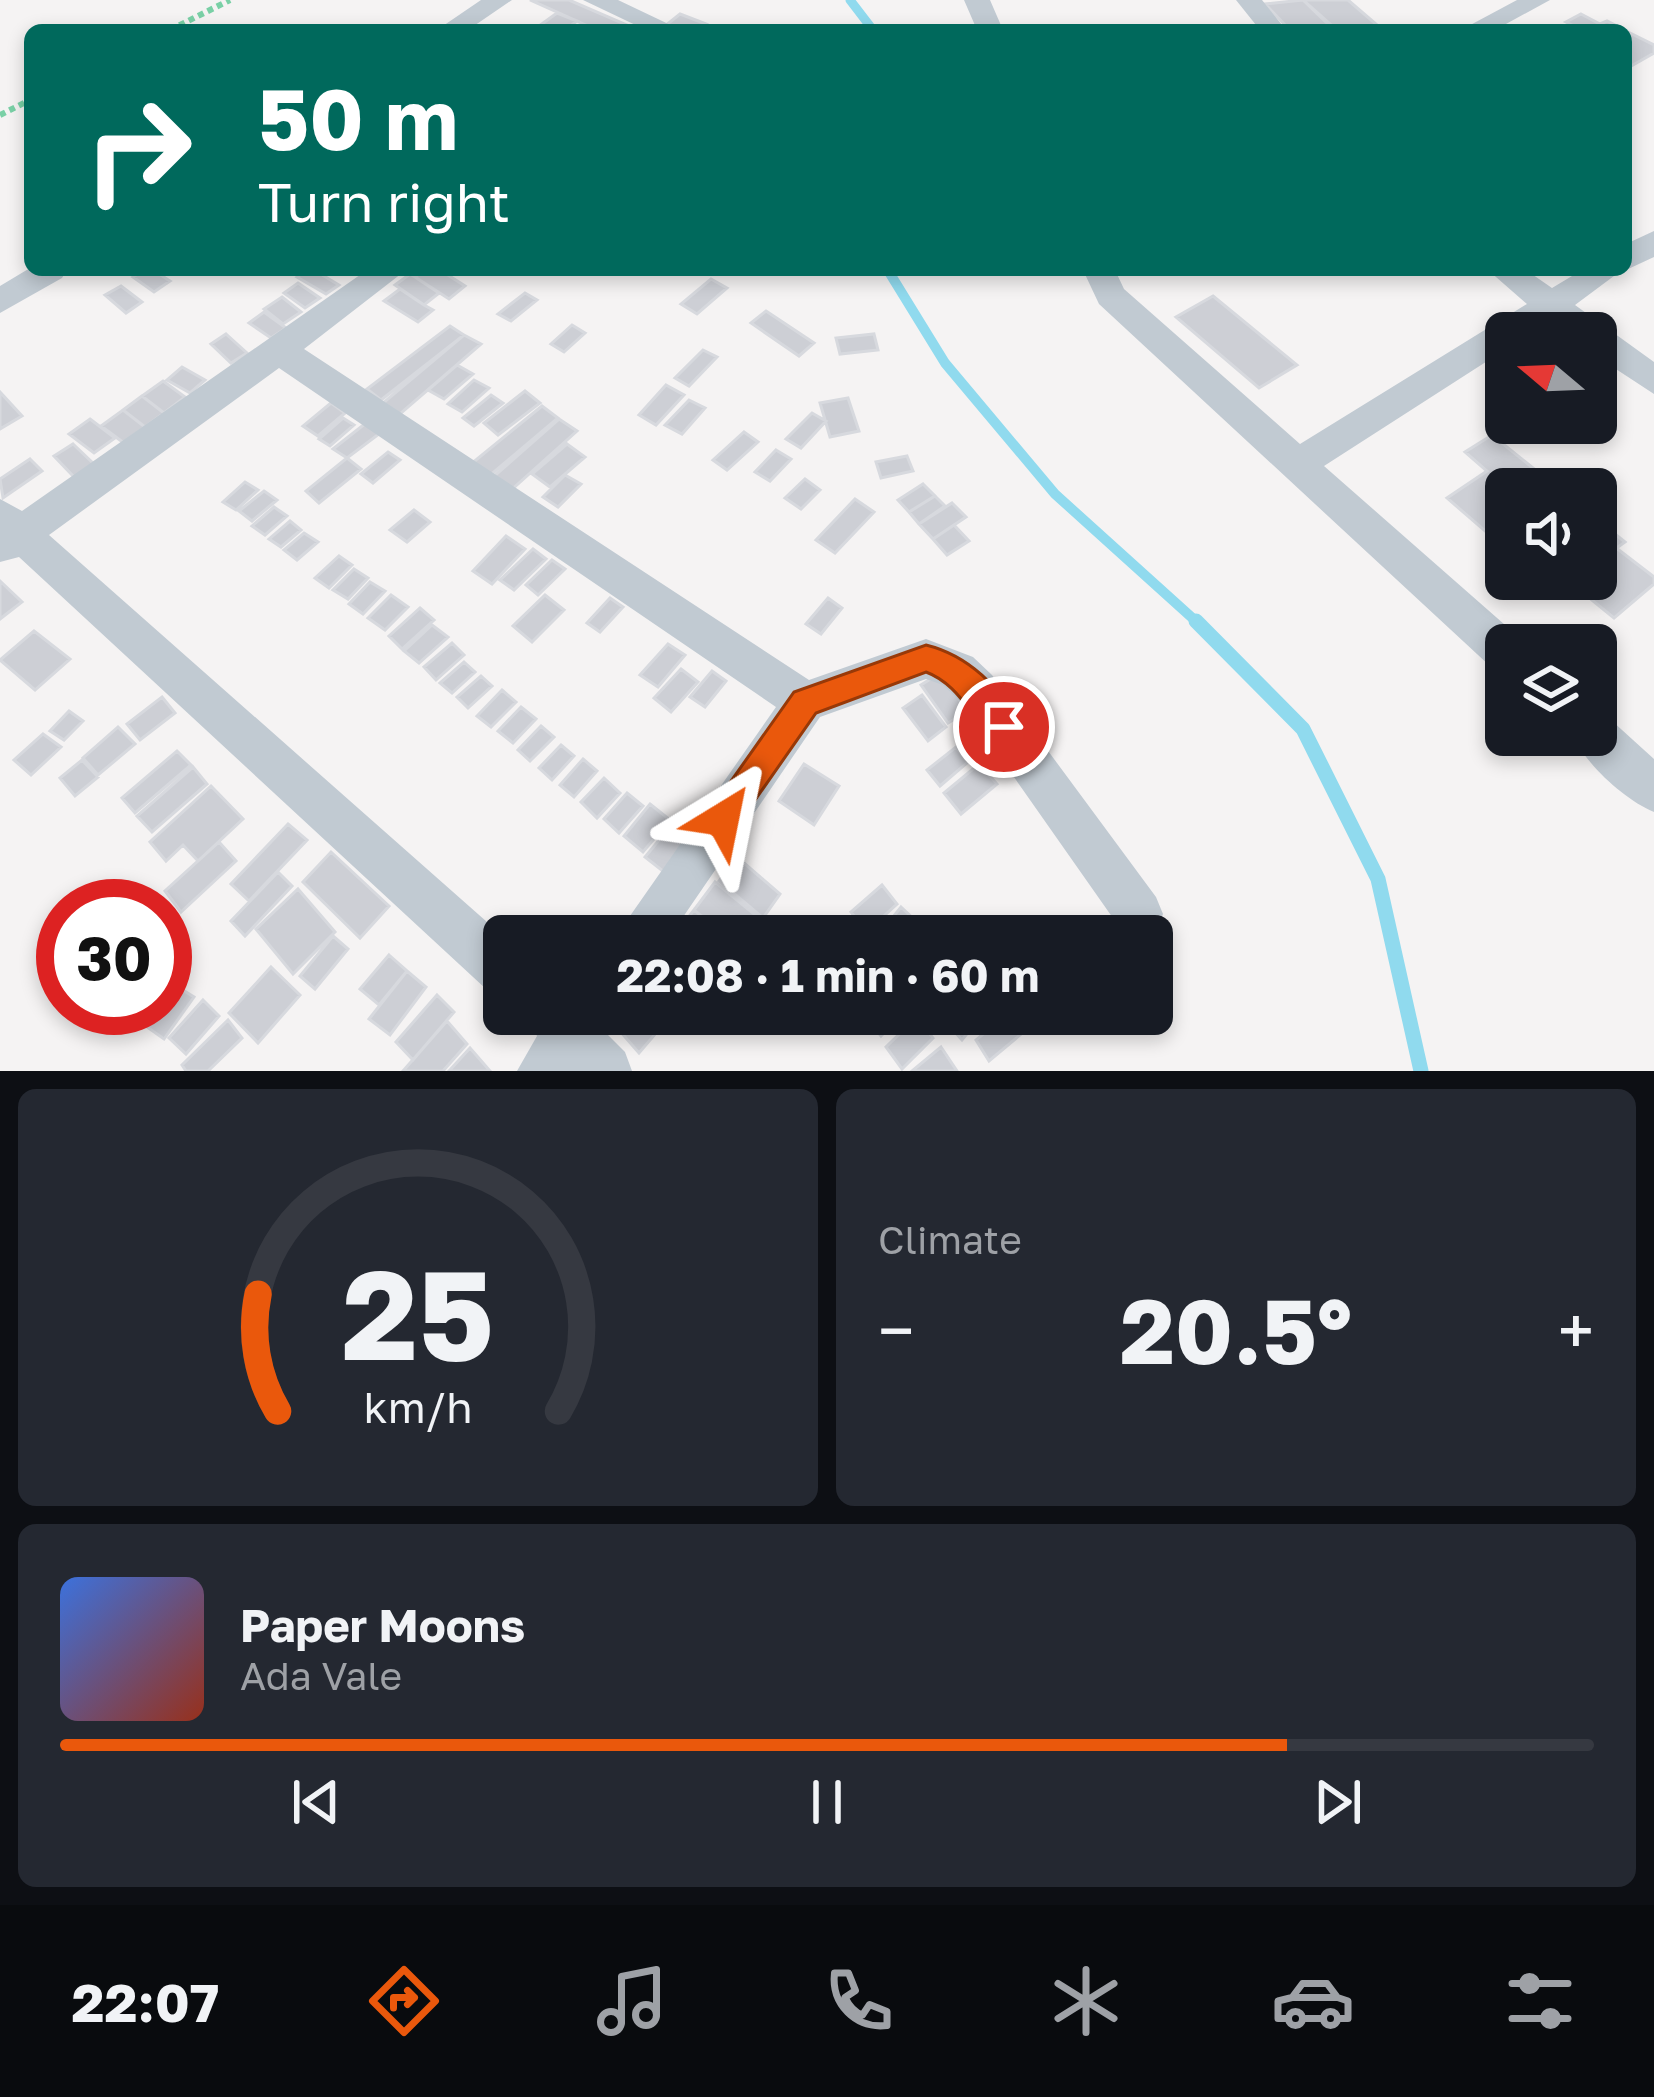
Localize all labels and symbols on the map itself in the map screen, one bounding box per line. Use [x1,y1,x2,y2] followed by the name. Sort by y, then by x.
[1485,312,1617,444] north arrow
[953,676,1055,778] pin
[660,756,786,882] position arrow
[36,879,192,1035] speed limit sign: 30

